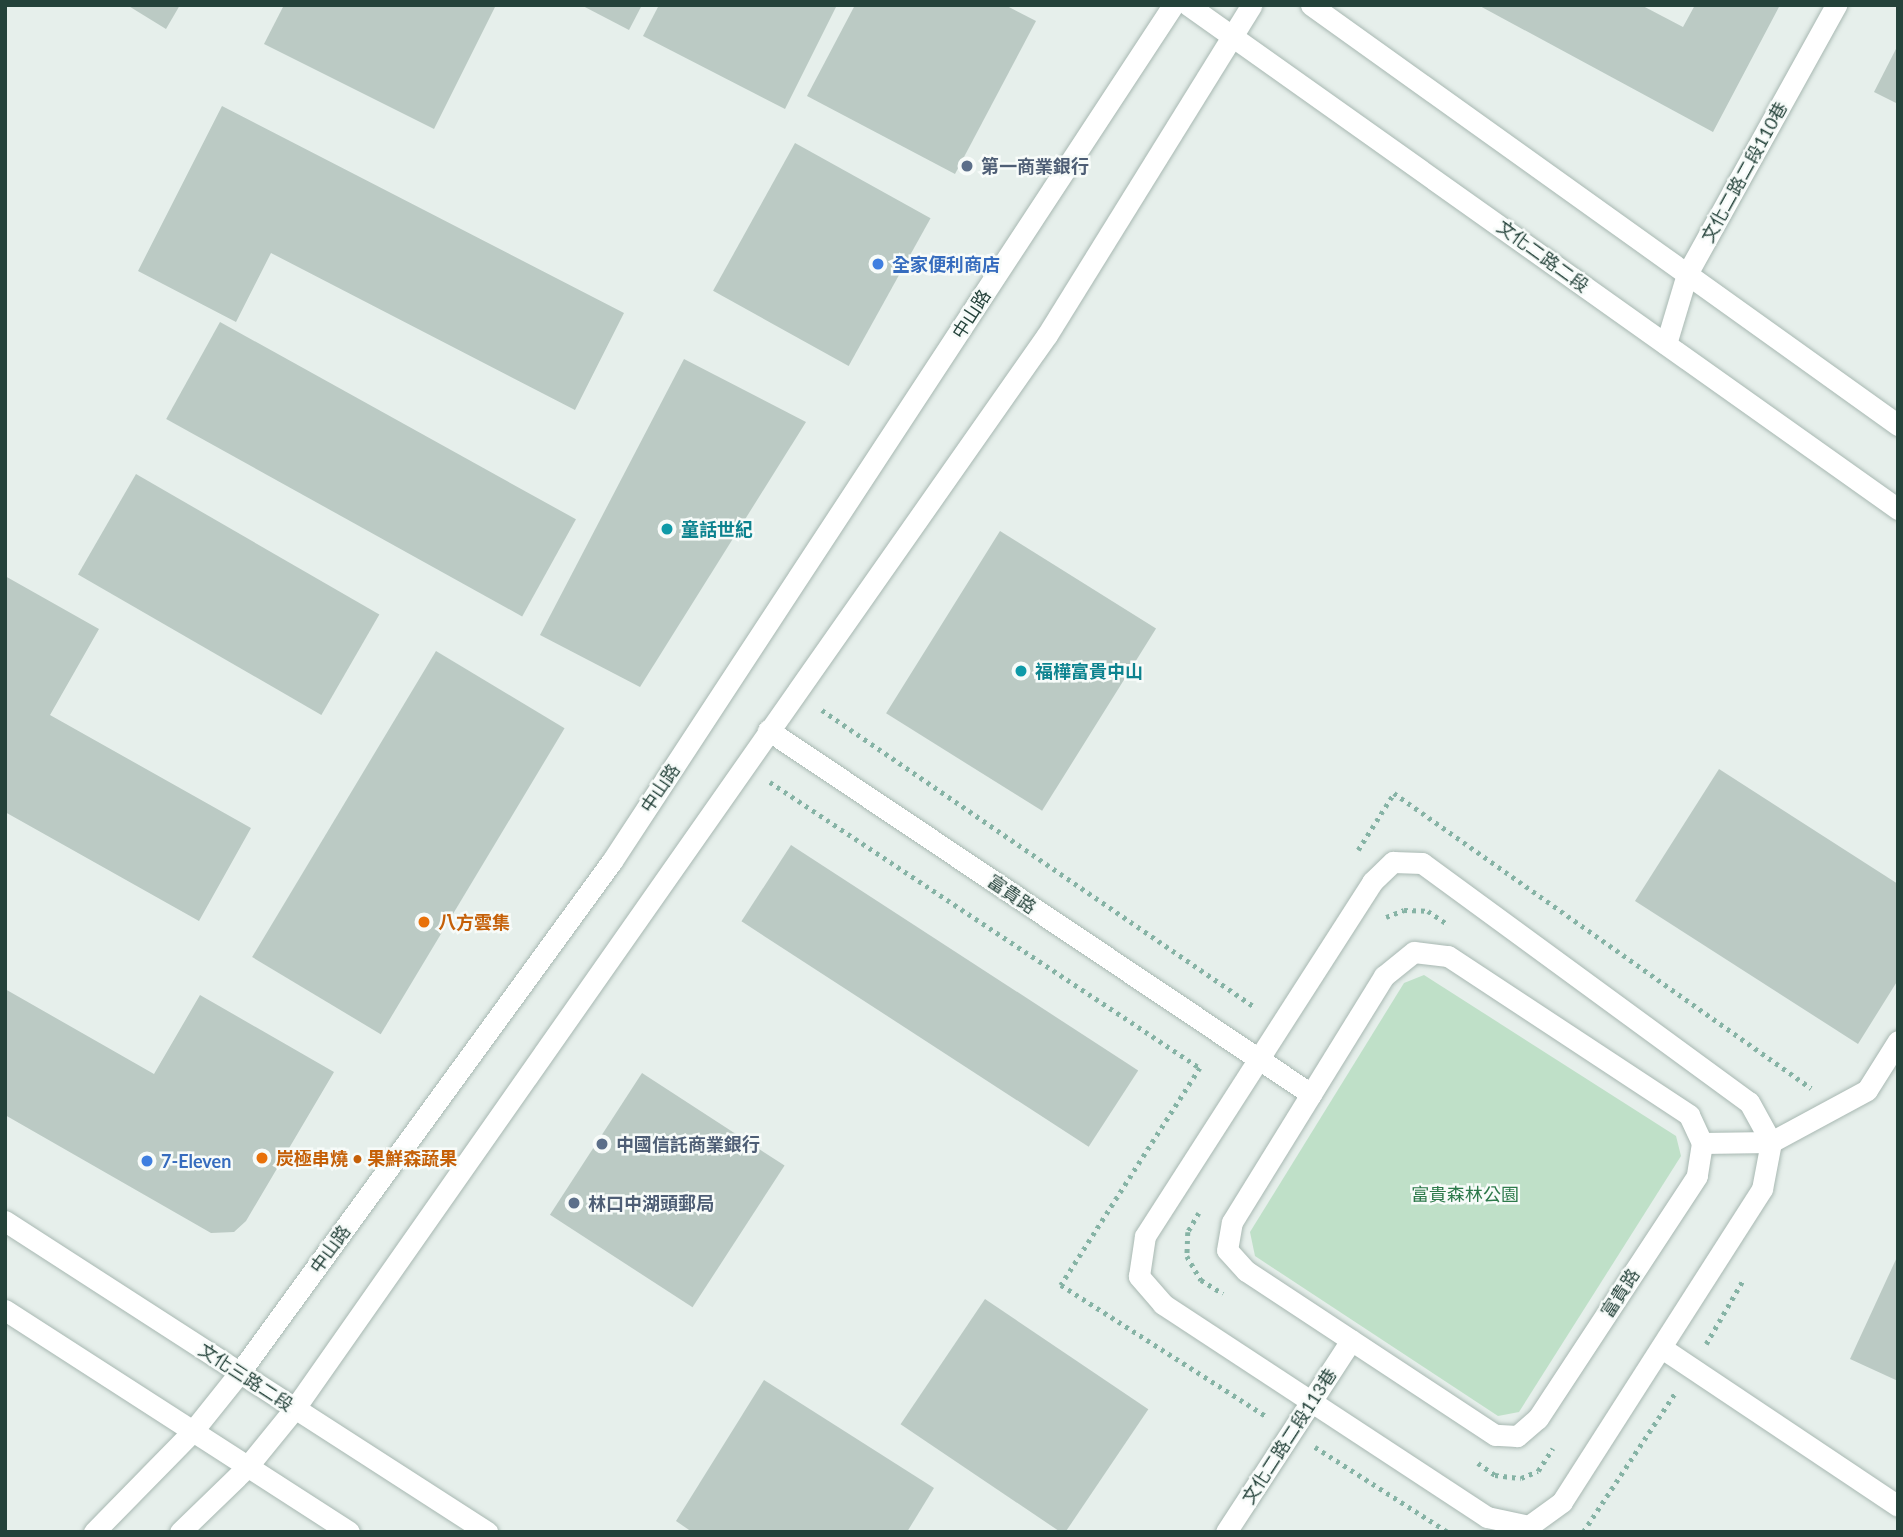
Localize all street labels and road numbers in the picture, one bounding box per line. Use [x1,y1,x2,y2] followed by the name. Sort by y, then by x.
[1696,98,1792,246] street label: 文化二路二段110巷
[1493,216,1593,296] street label: 文化二路二段
[947,285,995,343] street label: 中山路
[636,760,684,816] street label: 中山路
[984,870,1040,918] street label: 富貴路
[305,1221,355,1277] street label: 中山路
[1596,1264,1644,1322] street label: 富貴路
[195,1339,297,1415] street label: 文化三路二段
[1237,1364,1341,1508] street label: 文化二路二段113巷

